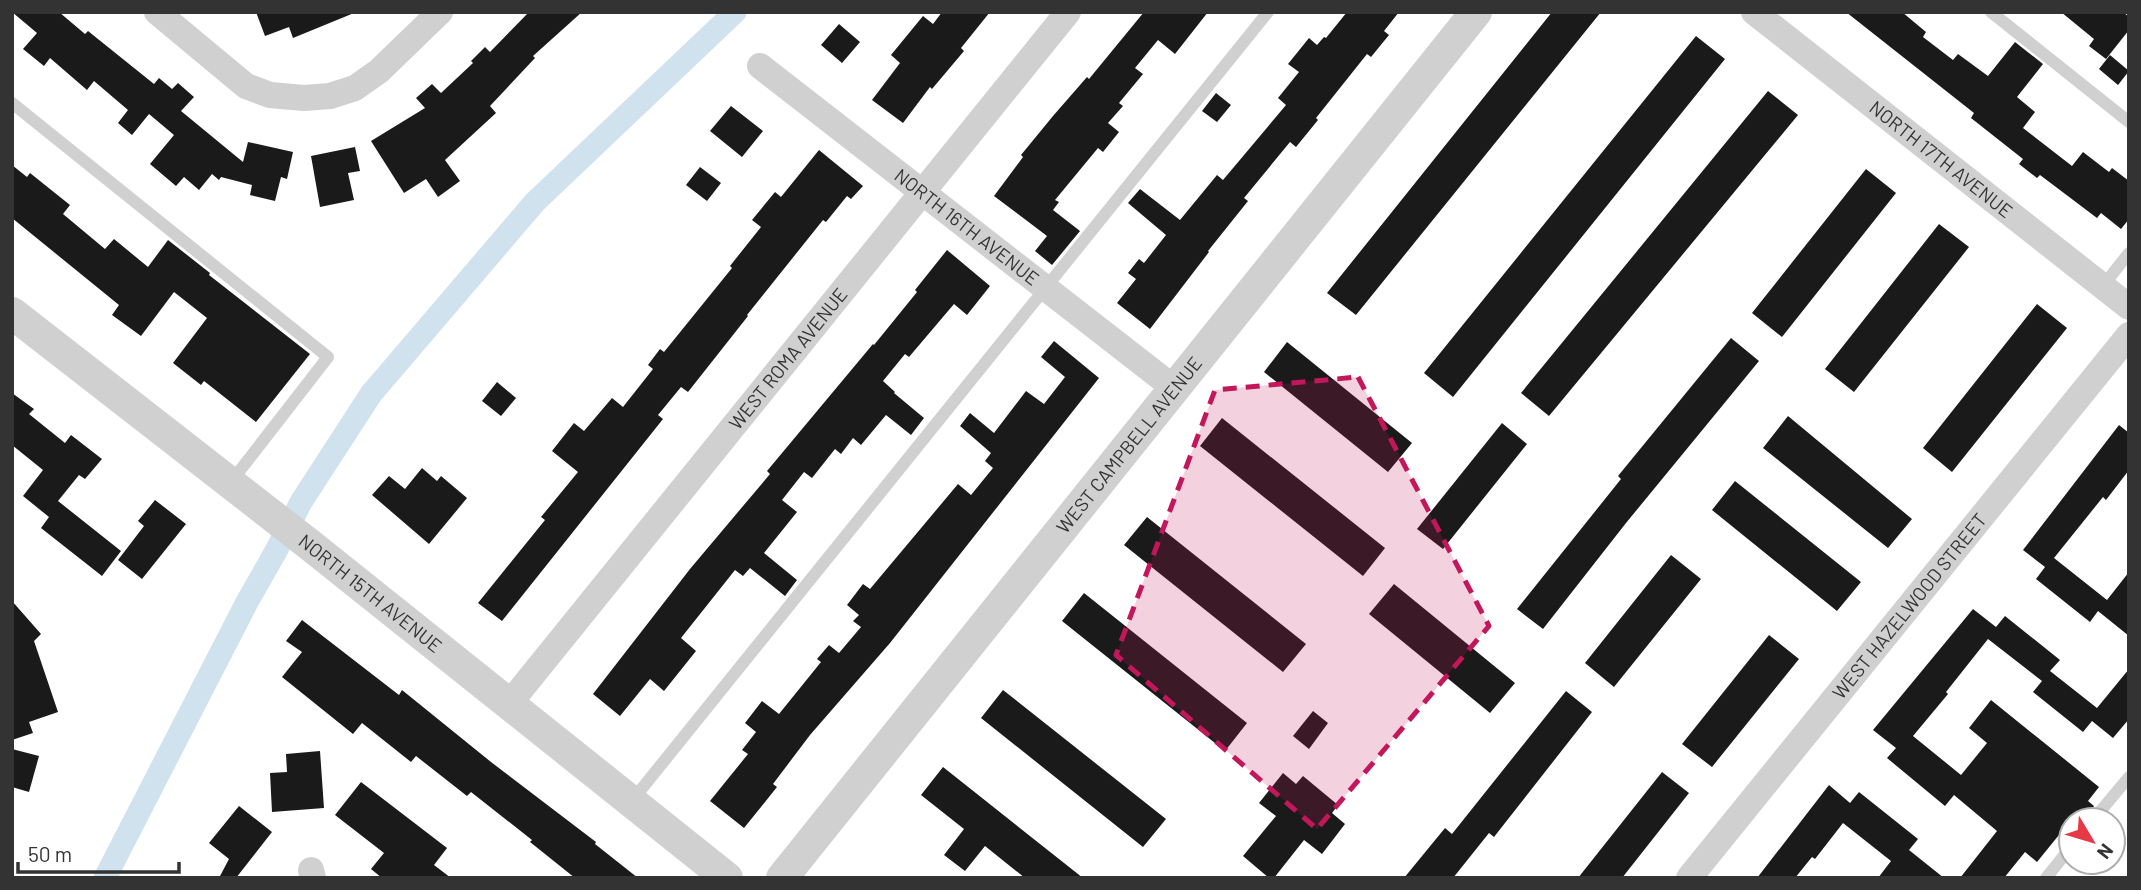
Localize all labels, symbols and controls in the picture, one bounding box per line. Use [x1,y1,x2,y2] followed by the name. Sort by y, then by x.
[1865,95,2018,222] street label: NORTH 17TH AVENUE
[890,163,1044,290] street label: NORTH 16TH AVENUE
[724,283,852,434] street label: WEST ROMA AVENUE
[1051,352,1206,538] street label: WEST CAMPBELL AVENUE
[1827,508,1991,703] street label: WEST HAZELWOOD STREET
[295,529,447,657] street label: NORTH 15TH AVENUE
[2057,806,2127,876] north arrow
[18,830,178,874] scale bar
[2093,840,2119,864] text: N
[28,841,72,866] text: 50 m

